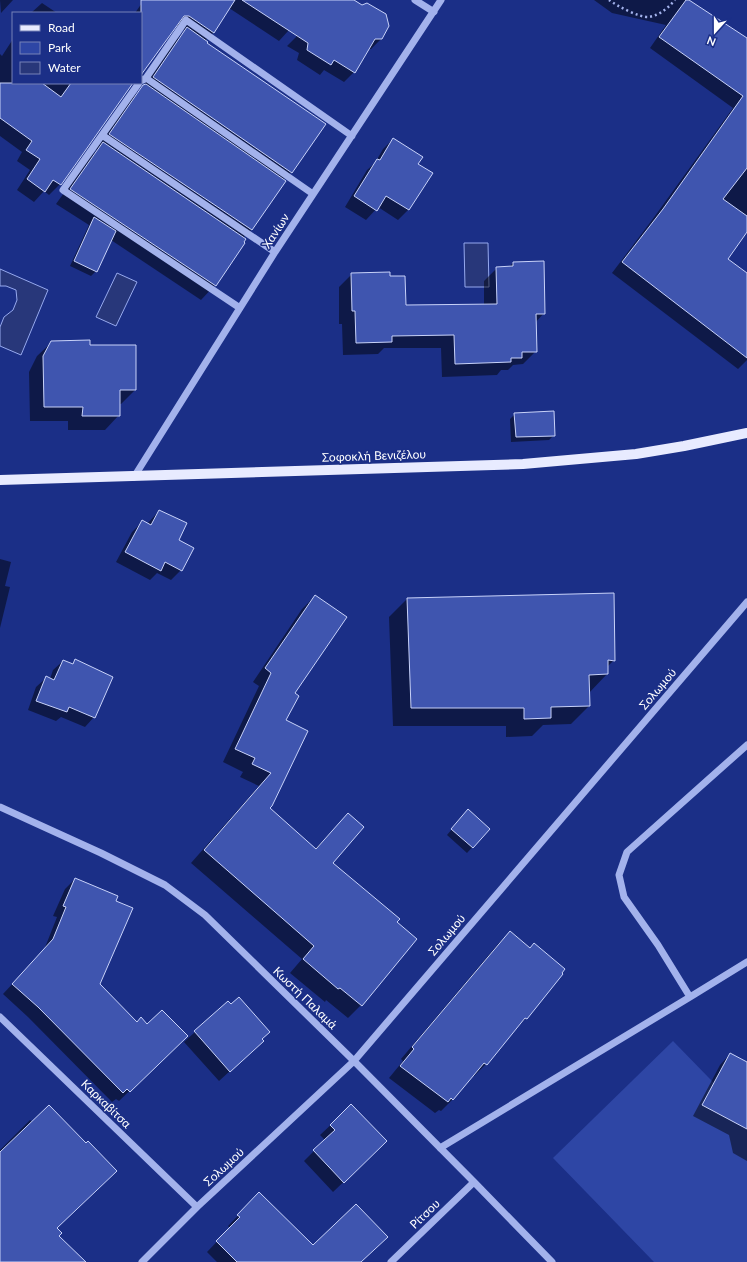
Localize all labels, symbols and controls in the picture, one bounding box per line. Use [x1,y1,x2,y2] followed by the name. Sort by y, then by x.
[12,12,142,84] legend
[695,12,735,52] north arrow
[48,20,75,35] text: Road
[705,34,718,49] text: N
[48,40,72,55] text: Park
[48,60,81,75] text: Water
[259,210,292,251] street label: Χανίων
[322,446,426,465] street label: Σοφοκλή Βενιζέλου
[636,665,679,713] street label: Σολωμού
[425,911,468,959] street label: Σολωμού
[270,963,341,1033] street label: Κωστή Παλαμά
[78,1076,135,1132] street label: Καρκαβίτσα
[200,1144,247,1189] street label: Σολωμού
[406,1196,443,1232] street label: Ρίτσου

